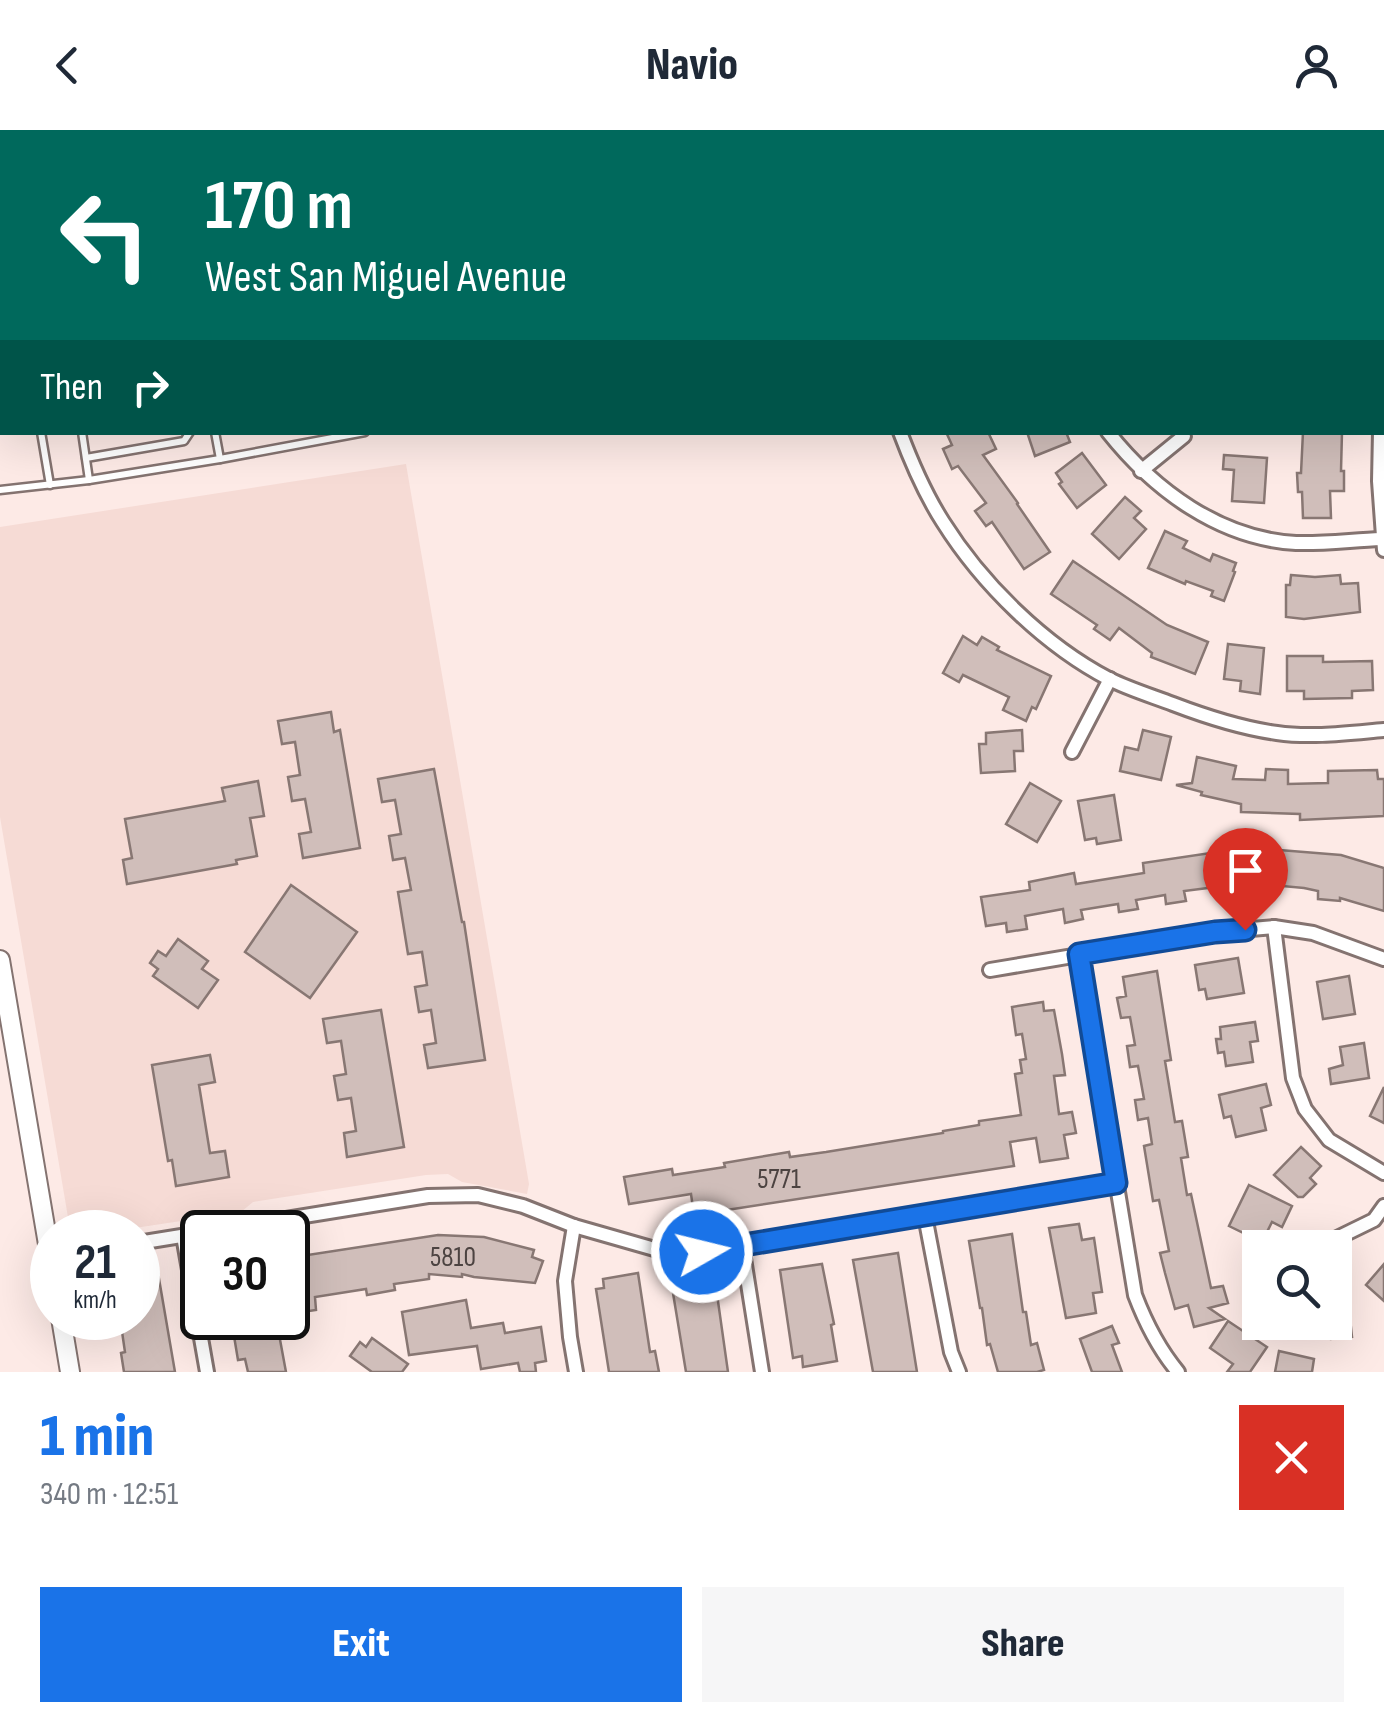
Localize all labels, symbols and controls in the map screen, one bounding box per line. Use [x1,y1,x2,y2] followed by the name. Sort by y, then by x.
[40,38,95,93] icon: back
[646,38,738,93] text: Navio
[1289,38,1344,93] icon: person
[205,165,353,249] text: 170 m
[40,170,170,300] icon: left
[205,250,567,305] text: West San Miguel Avenue
[123,360,178,415] icon: right
[40,365,103,410] text: Then
[1203,828,1288,931] pin
[1218,843,1273,898] icon: arrive
[757,1163,801,1196] house number: 5771
[650,1200,754,1304] position arrow
[180,1210,310,1340] speed limit sign: 30
[1242,1230,1352,1340] map controls
[1242,1230,1352,1340] button: search
[74,1233,116,1293] text: 21
[430,1241,476,1274] house number: 5810
[73,1285,117,1316] text: km/h
[40,1401,154,1473] text: 1 min
[1239,1405,1344,1510] button: close
[40,1475,178,1514] text: 340 m · 12:51
[40,1587,682,1702] button: Exit
[702,1587,1344,1702] button: Share

